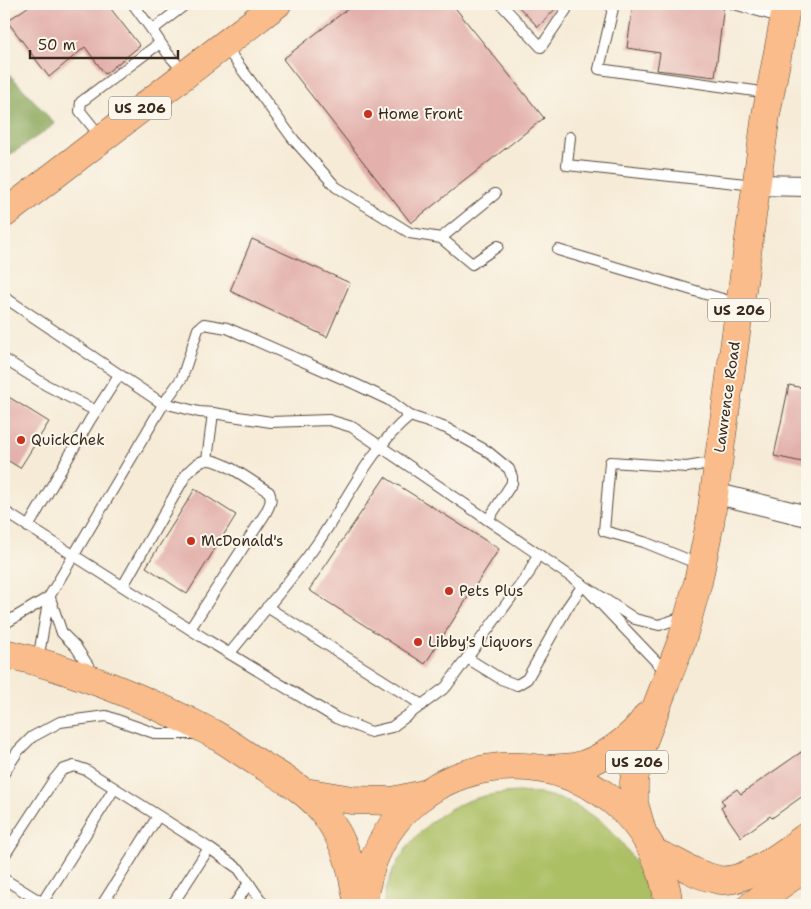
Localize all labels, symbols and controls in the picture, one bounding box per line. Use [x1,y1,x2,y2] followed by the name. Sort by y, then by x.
[30,28,178,60] scale bar
[38,35,76,55] text: 50 m
[109,96,171,120] road number: US 206
[378,104,463,124] place label: Home Front
[362,108,374,120] marker: Home Front
[708,298,770,322] road number: US 206
[709,340,745,454] street label: Lawrence Road
[31,430,105,450] place label: QuickChek
[15,434,27,446] marker: QuickChek
[201,531,283,551] place label: McDonald's
[185,535,197,547] marker: McDonald's
[459,581,523,601] place label: Pets Plus
[443,585,455,597] marker: Pets Plus
[428,632,533,652] place label: Libby's Liquors
[412,636,424,648] marker: Libby's Liquors
[606,750,668,774] road number: US 206

